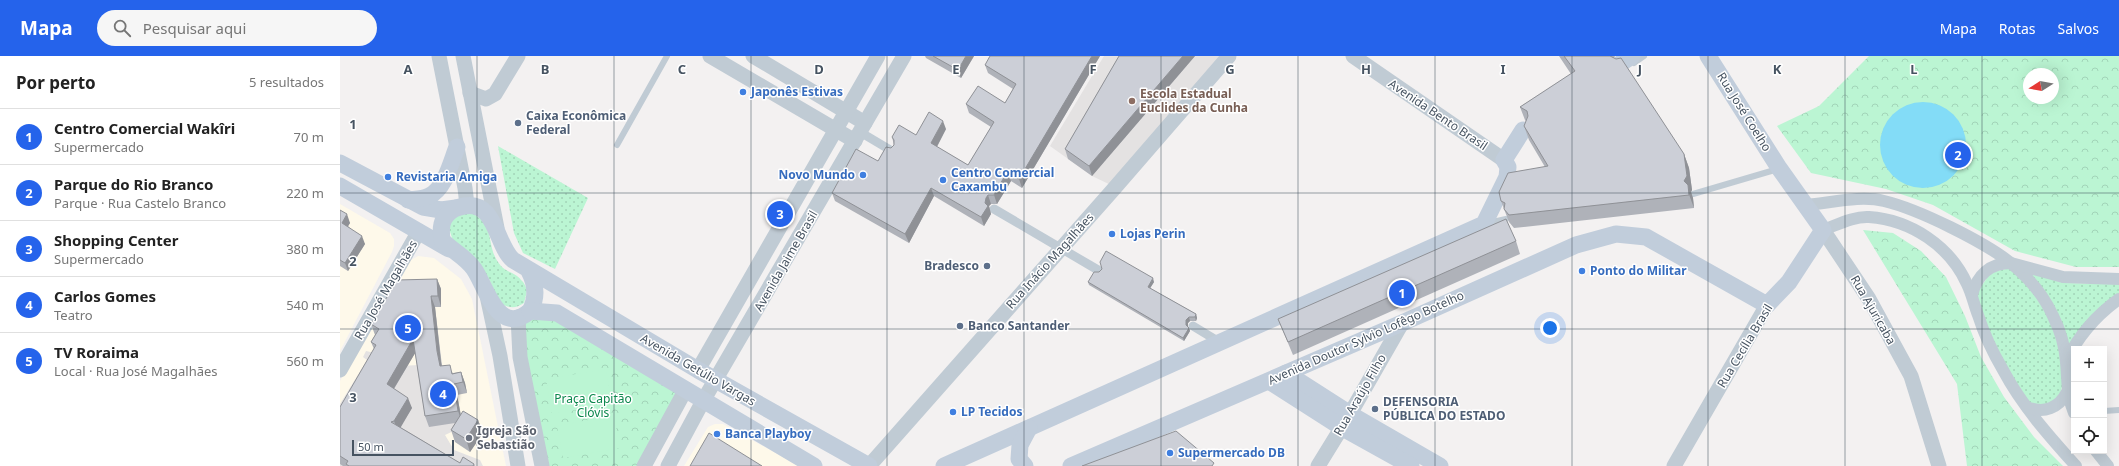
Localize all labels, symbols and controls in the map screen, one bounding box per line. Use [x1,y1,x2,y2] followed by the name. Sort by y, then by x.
[97,10,377,46] search box
[20,15,73,41] text: Mapa
[111,17,133,39] icon: search
[143,18,246,38] text: Pesquisar aqui
[1940,19,1977,38] text: Mapa
[1999,19,2036,38] text: Rotas
[2058,19,2099,38] text: Salvos
[404,60,413,78] text: A
[541,60,549,78] text: B
[678,60,686,78] text: C
[814,60,824,78] text: D
[952,60,960,78] text: E
[1089,60,1097,78] text: F
[1225,60,1235,78] text: G
[1361,60,1371,78] text: H
[1500,60,1506,78] text: I
[1637,60,1642,78] text: J
[1773,60,1782,78] text: K
[1910,60,1918,78] text: L
[2023,68,2059,104] north arrow
[1713,69,1776,155] street label: Rua José Coelho
[16,71,96,94] text: Por perto
[249,73,324,91] text: 5 resultados
[1385,75,1491,154] street label: Avenida Bento Brasil
[750,83,843,100] place label: Japonês Estivas
[1140,85,1248,116] place label: Escola Estadual Euclides da Cunha
[738,87,748,97] marker: Japonês Estivas
[1127,96,1137,106] marker: Escola Estadual Euclides da Cunha
[526,107,626,138] place label: Caixa Econômica Federal
[349,115,357,133] text: 1
[54,118,235,138] text: Centro Comercial Wakîri
[513,118,523,128] marker: Caixa Econômica Federal
[25,128,33,146] text: 1
[294,128,324,146] text: 70 m
[54,138,144,156] text: Supermercado
[1945,140,1971,170] pin: 2
[951,164,1054,195] place label: Centro Comercial Caxambu
[779,166,855,183] place label: Novo Mundo
[396,168,497,185] place label: Revistaria Amiga
[858,170,868,180] marker: Novo Mundo
[383,172,393,182] marker: Revistaria Amiga
[54,174,213,194] text: Parque do Rio Branco
[938,175,948,185] marker: Centro Comercial Caxambu
[25,184,33,202] text: 2
[286,184,324,202] text: 220 m
[54,194,226,212] text: Parque · Rua Castelo Branco
[767,199,793,229] pin: 3
[750,207,821,314] street label: Avenida Jaime Brasil
[1002,209,1097,312] street label: Rua Inácio Magalhães
[1120,225,1186,242] place label: Lojas Perin
[1107,229,1117,239] marker: Lojas Perin
[54,230,178,250] text: Shopping Center
[350,237,421,343] street label: Rua José Magalhães
[25,240,33,258] text: 3
[286,240,324,258] text: 380 m
[54,250,144,268] text: Supermercado
[349,252,357,270] text: 2
[924,257,979,274] place label: Bradesco
[982,261,992,271] marker: Bradesco
[1590,262,1687,279] place label: Ponto do Militar
[1577,266,1587,276] marker: Ponto do Militar
[1847,272,1900,348] street label: Rua Ajuricaba
[1389,278,1415,308] pin: 1
[54,286,156,306] text: Carlos Gomes
[1265,286,1467,389] street label: Avenida Doutor Sylvio Lofêgo Botelho
[25,296,33,314] text: 4
[286,296,324,314] text: 540 m
[1713,301,1776,391] street label: Rua Cecília Brasil
[54,306,93,324] text: Teatro
[395,313,421,343] pin: 5
[968,317,1070,334] place label: Banco Santander
[1540,318,1560,338] your location
[955,321,965,331] marker: Banco Santander
[637,330,759,410] street label: Avenida Getúlio Vargas
[54,342,139,362] text: TV Roraima
[2071,346,2107,454] map controls
[2071,346,2107,382] button: +
[1329,351,1390,439] street label: Rua Araújo Filho
[25,352,33,370] text: 5
[286,352,324,370] text: 560 m
[54,362,218,380] text: Local · Rua José Magalhães
[430,379,456,409] pin: 4
[2071,382,2107,418] button: −
[349,388,357,406] text: 3
[554,390,632,421] park label: Praça Capitão Clóvis
[1383,393,1505,424] place label: DEFENSORIA PÚBLICA DO ESTADO
[961,403,1022,420] place label: LP Tecidos
[1370,404,1380,414] marker: DEFENSORIA PÚBLICA DO ESTADO
[948,407,958,417] marker: LP Tecidos
[2071,418,2107,454] button: locate
[477,422,537,453] place label: Igreja São Sebastião
[725,425,811,442] place label: Banca Playboy
[712,429,722,439] marker: Banca Playboy
[464,433,474,443] marker: Igreja São Sebastião
[352,438,454,457] scale bar
[358,439,384,454] text: 50 m
[1178,444,1285,461] place label: Supermercado DB
[1165,448,1175,458] marker: Supermercado DB

